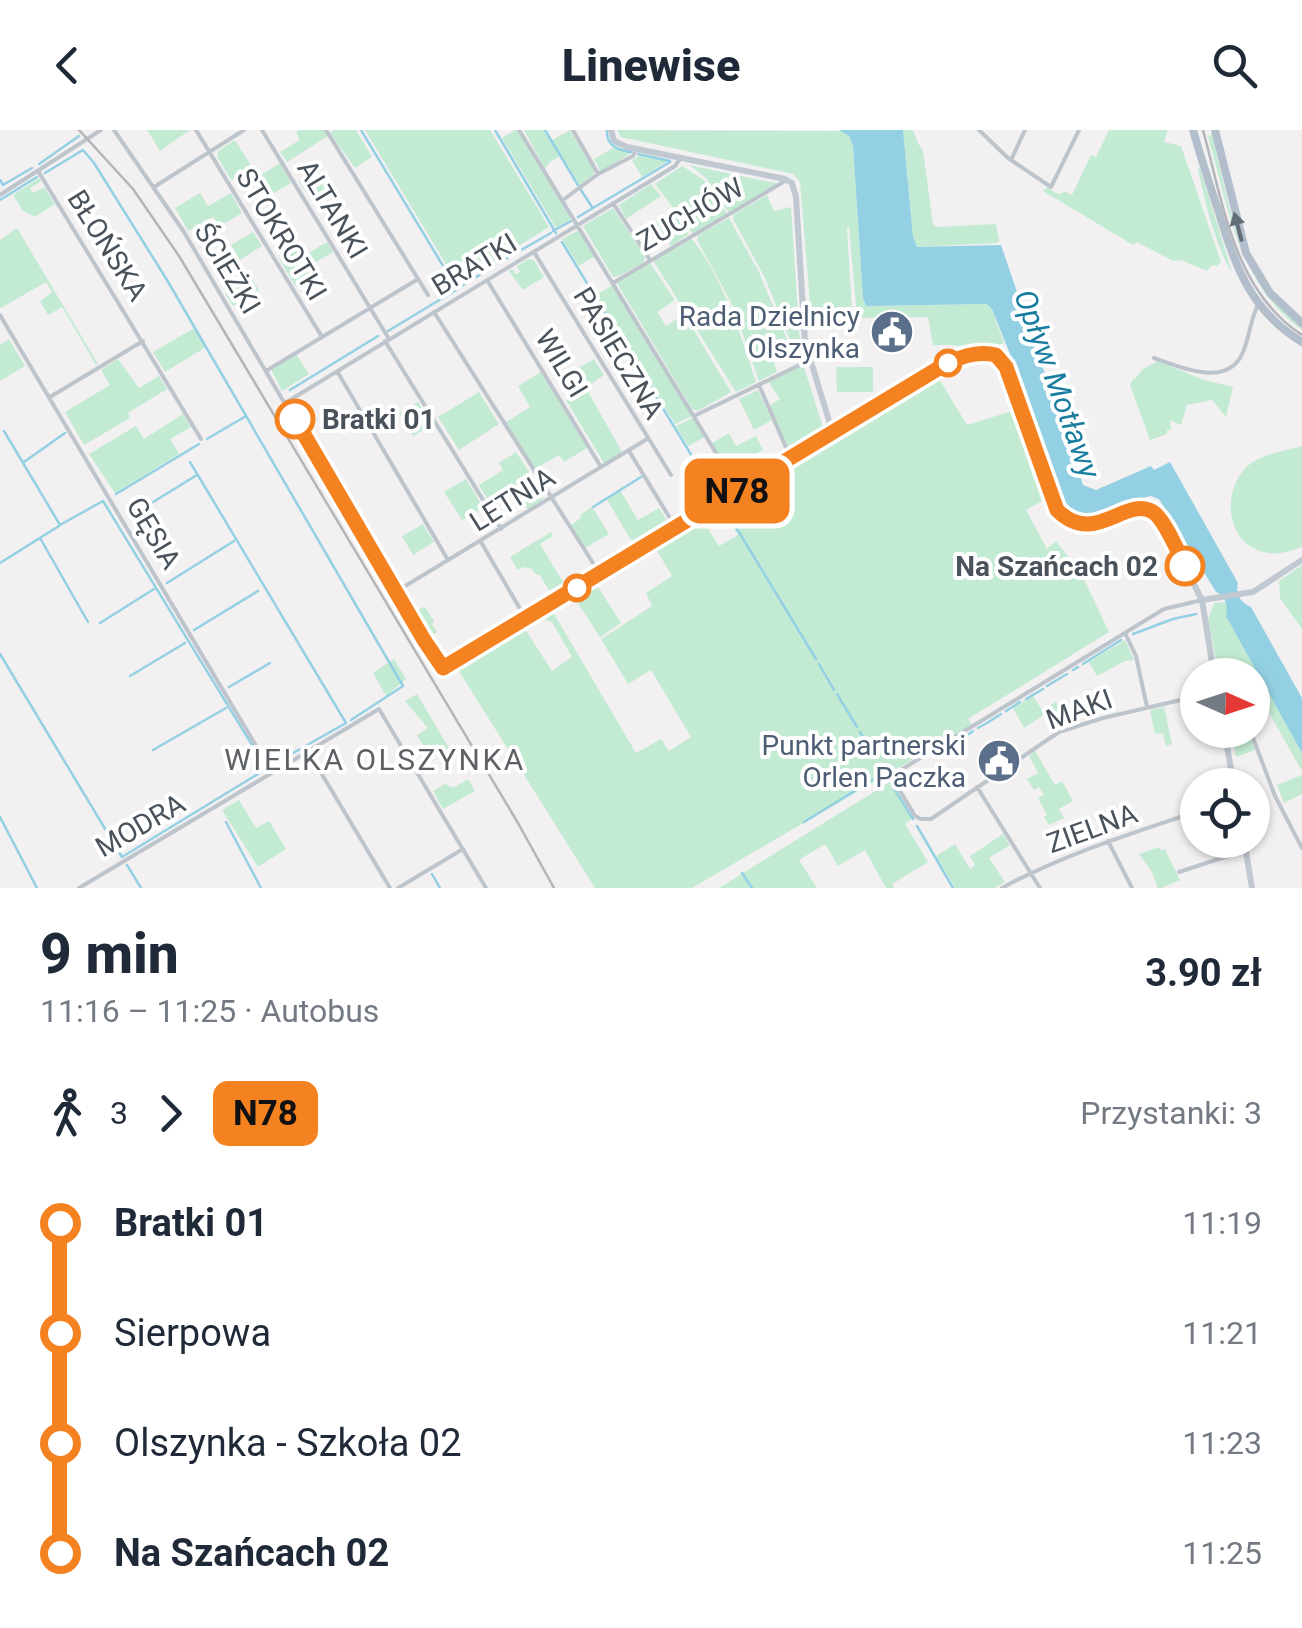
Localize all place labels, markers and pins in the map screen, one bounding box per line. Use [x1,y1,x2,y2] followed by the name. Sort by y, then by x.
[679,300,860,365] place label: Rada Dzielnicy Olszynka
[869,309,915,355] public building icon: Rada Dzielnicy Olszynka
[935,350,961,376] unlabelled marker
[276,400,314,438] marker: Bratki 01
[322,403,436,436] place label: Bratki 01
[1166,547,1204,585] marker: Na Szańcach 02
[955,550,1158,583] place label: Na Szańcach 02
[564,575,590,601] unlabelled marker
[762,729,966,794] place label: Punkt partnerski Orlen Paczka
[976,738,1022,784] public building icon: Punkt partnerski Orlen Paczka

